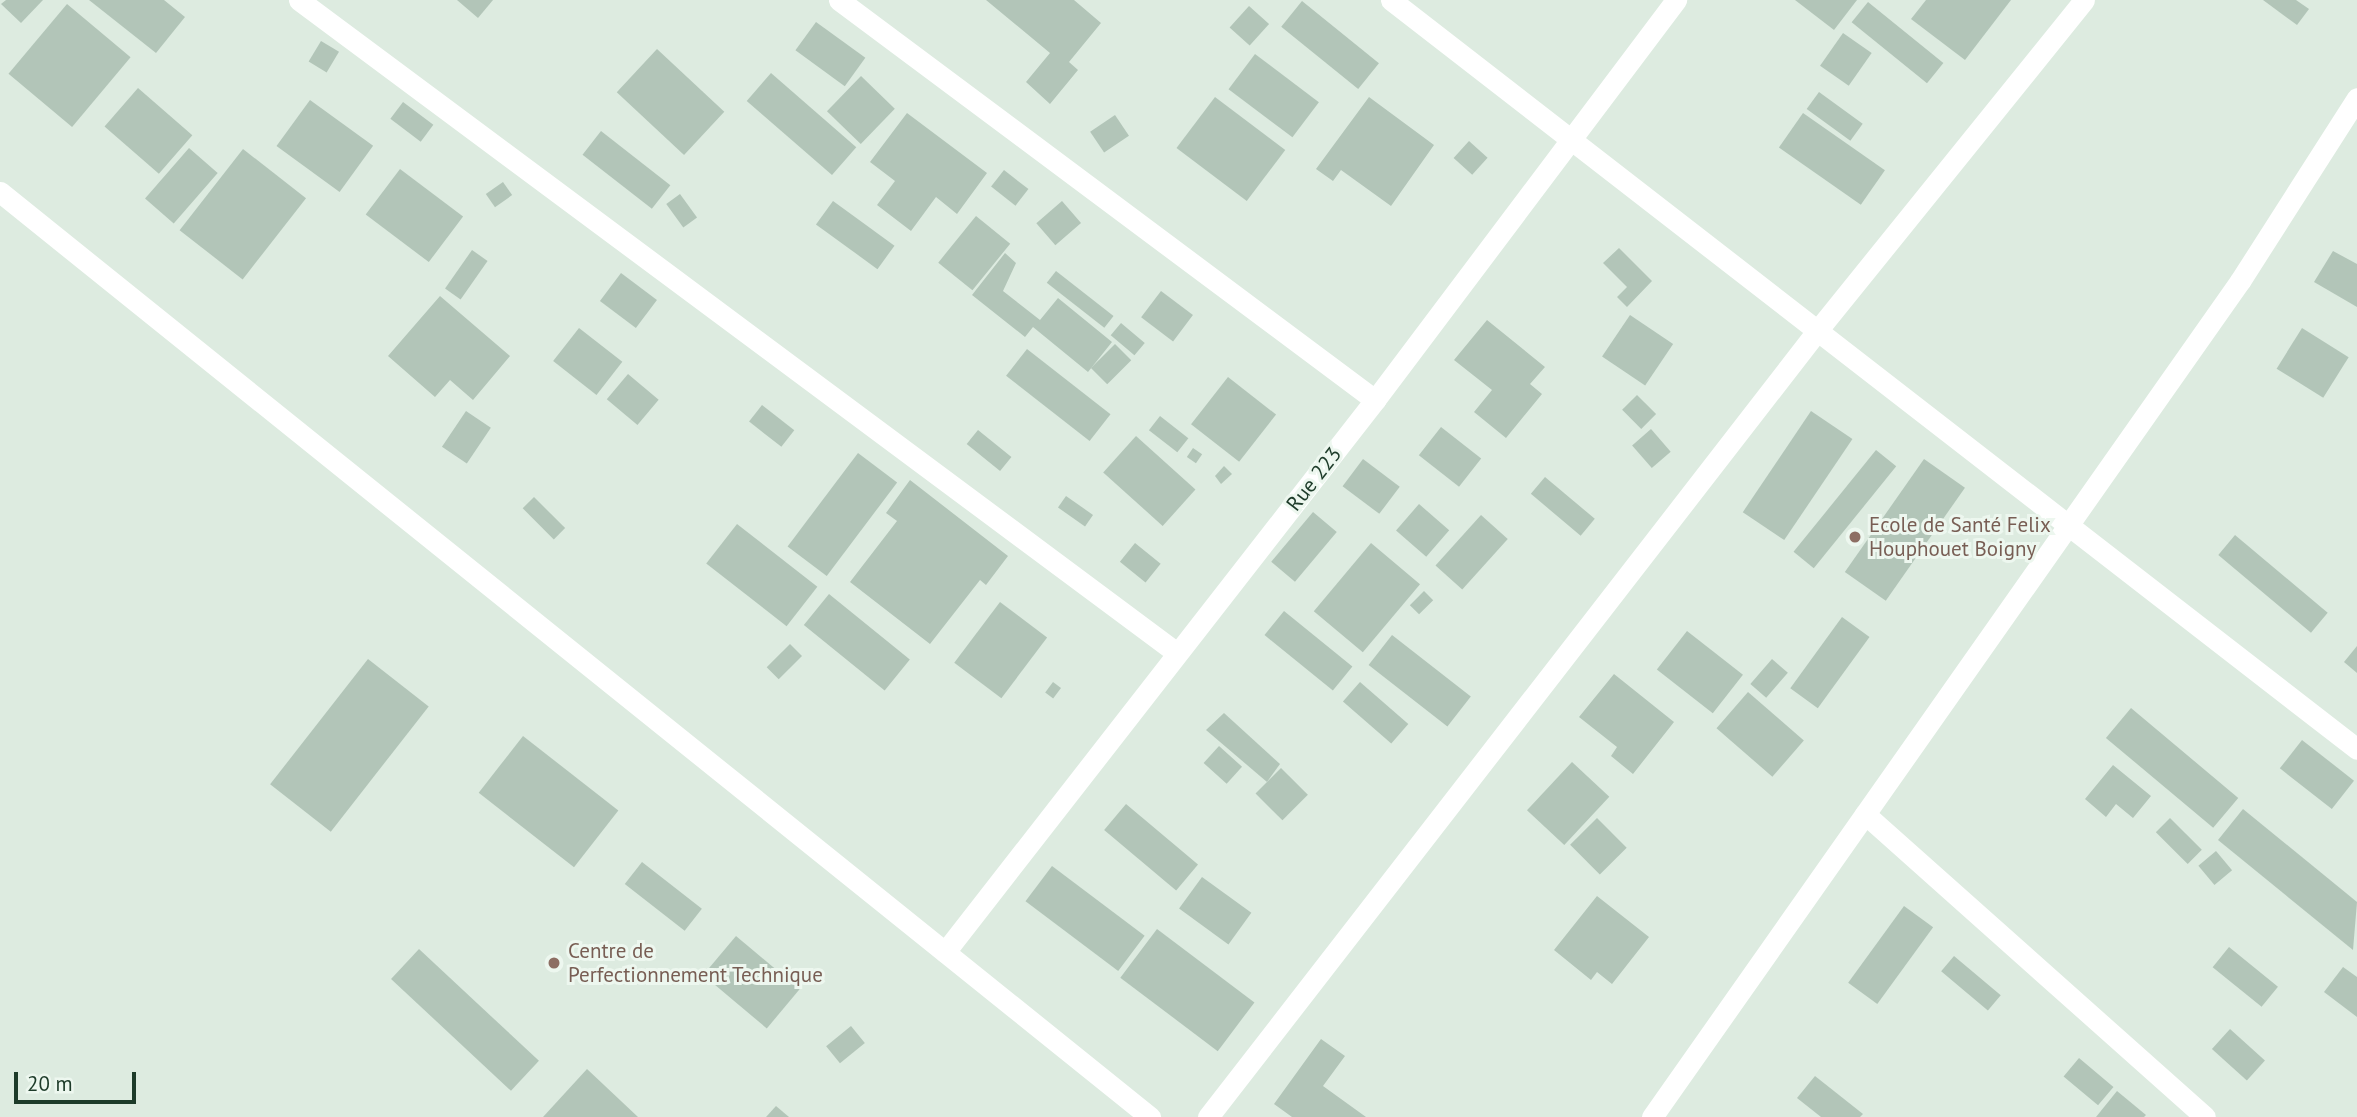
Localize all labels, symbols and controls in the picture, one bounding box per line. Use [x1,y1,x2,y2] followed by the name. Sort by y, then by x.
[1281,442,1347,516] street label: Rue 223
[1869,512,2051,562] place label: Ecole de Santé Felix Houphouet Boigny
[1847,529,1863,545] marker: Ecole de Santé Felix Houphouet Boigny
[568,938,823,988] place label: Centre de Perfectionnement Technique
[546,955,562,971] marker: Centre de Perfectionnement Technique
[18,1058,140,1102] scale bar
[27,1070,73,1097] text: 20 m

